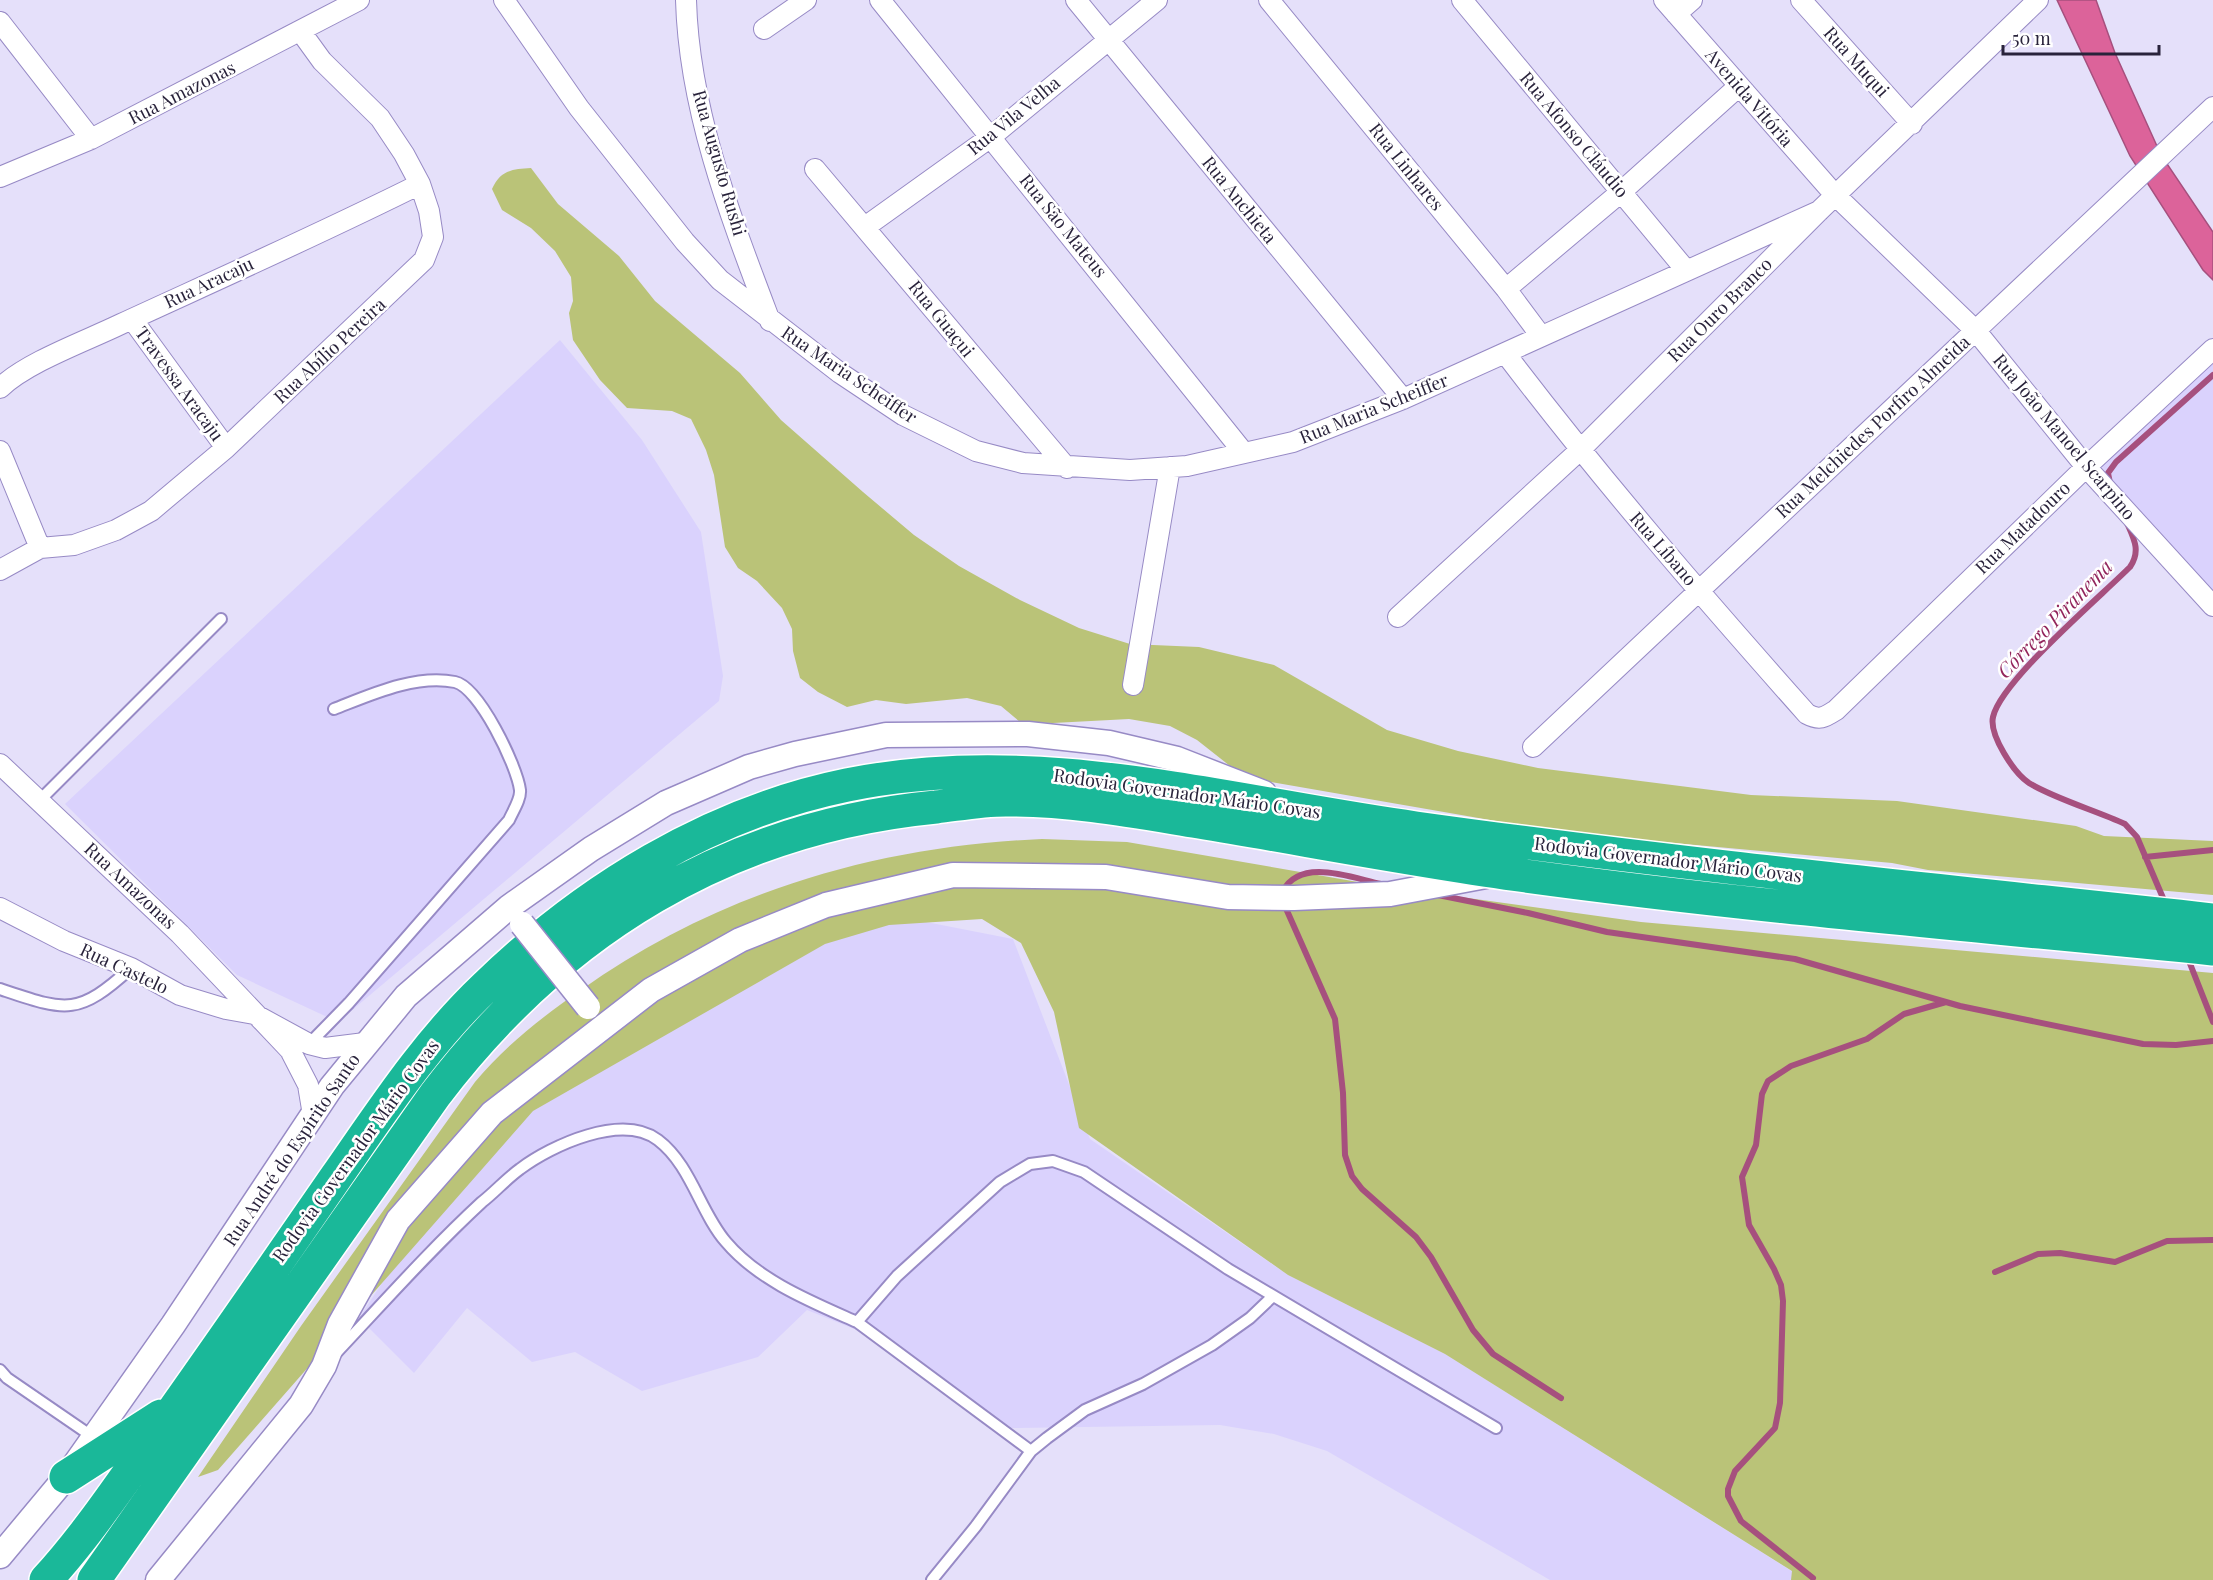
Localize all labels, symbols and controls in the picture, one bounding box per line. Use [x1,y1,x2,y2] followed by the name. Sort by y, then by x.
[2003,18,2159,56] scale bar
[1819,21,1895,102] street label: Rua Muqui
[2012,26,2051,50] text: 50 m
[1700,42,1799,152] street label: Avenida Vitória
[124,55,239,129] street label: Rua Amazonas
[1515,66,1635,202] street label: Rua Afonso Cláudio
[962,70,1065,160] street label: Rua Vila Velha
[688,87,752,238] street label: Rua Augusto Rushi
[1364,118,1450,215] street label: Rua Linhares
[1197,151,1282,248] street label: Rua Anchieta
[1015,169,1113,282] street label: Rua São Mateus
[160,251,258,313] street label: Rua Aracaju
[1662,252,1777,367] street label: Rua Ouro Branco
[904,275,980,362] street label: Rua Guaçui
[268,292,390,408] street label: Rua Abílio Pereira
[777,320,922,428] street label: Rua Maria Scheiffer
[130,321,230,446] street label: Travessa Aracaju
[1770,330,1975,523] street label: Rua Melchiedes Porfiro Almeida
[1988,348,2141,525] street label: Rua João Manoel Scarpino
[1296,367,1452,449] street label: Rua Maria Scheiffer
[1970,476,2075,579] street label: Rua Matadouro
[1625,506,1703,591] street label: Rua Líbano
[1990,553,2118,683] water label: Córrego Piranema
[1052,762,1322,824] street label: Rodovia Governador Mário Covas
[1533,831,1803,887] street label: Rodovia Governador Mário Covas
[80,837,182,934] street label: Rua Amazonas
[76,937,173,999] street label: Rua Castelo
[266,1034,444,1266] street label: Rodovia Governador Mário Covas
[218,1048,365,1251] street label: Rua André do Espírito Santo

